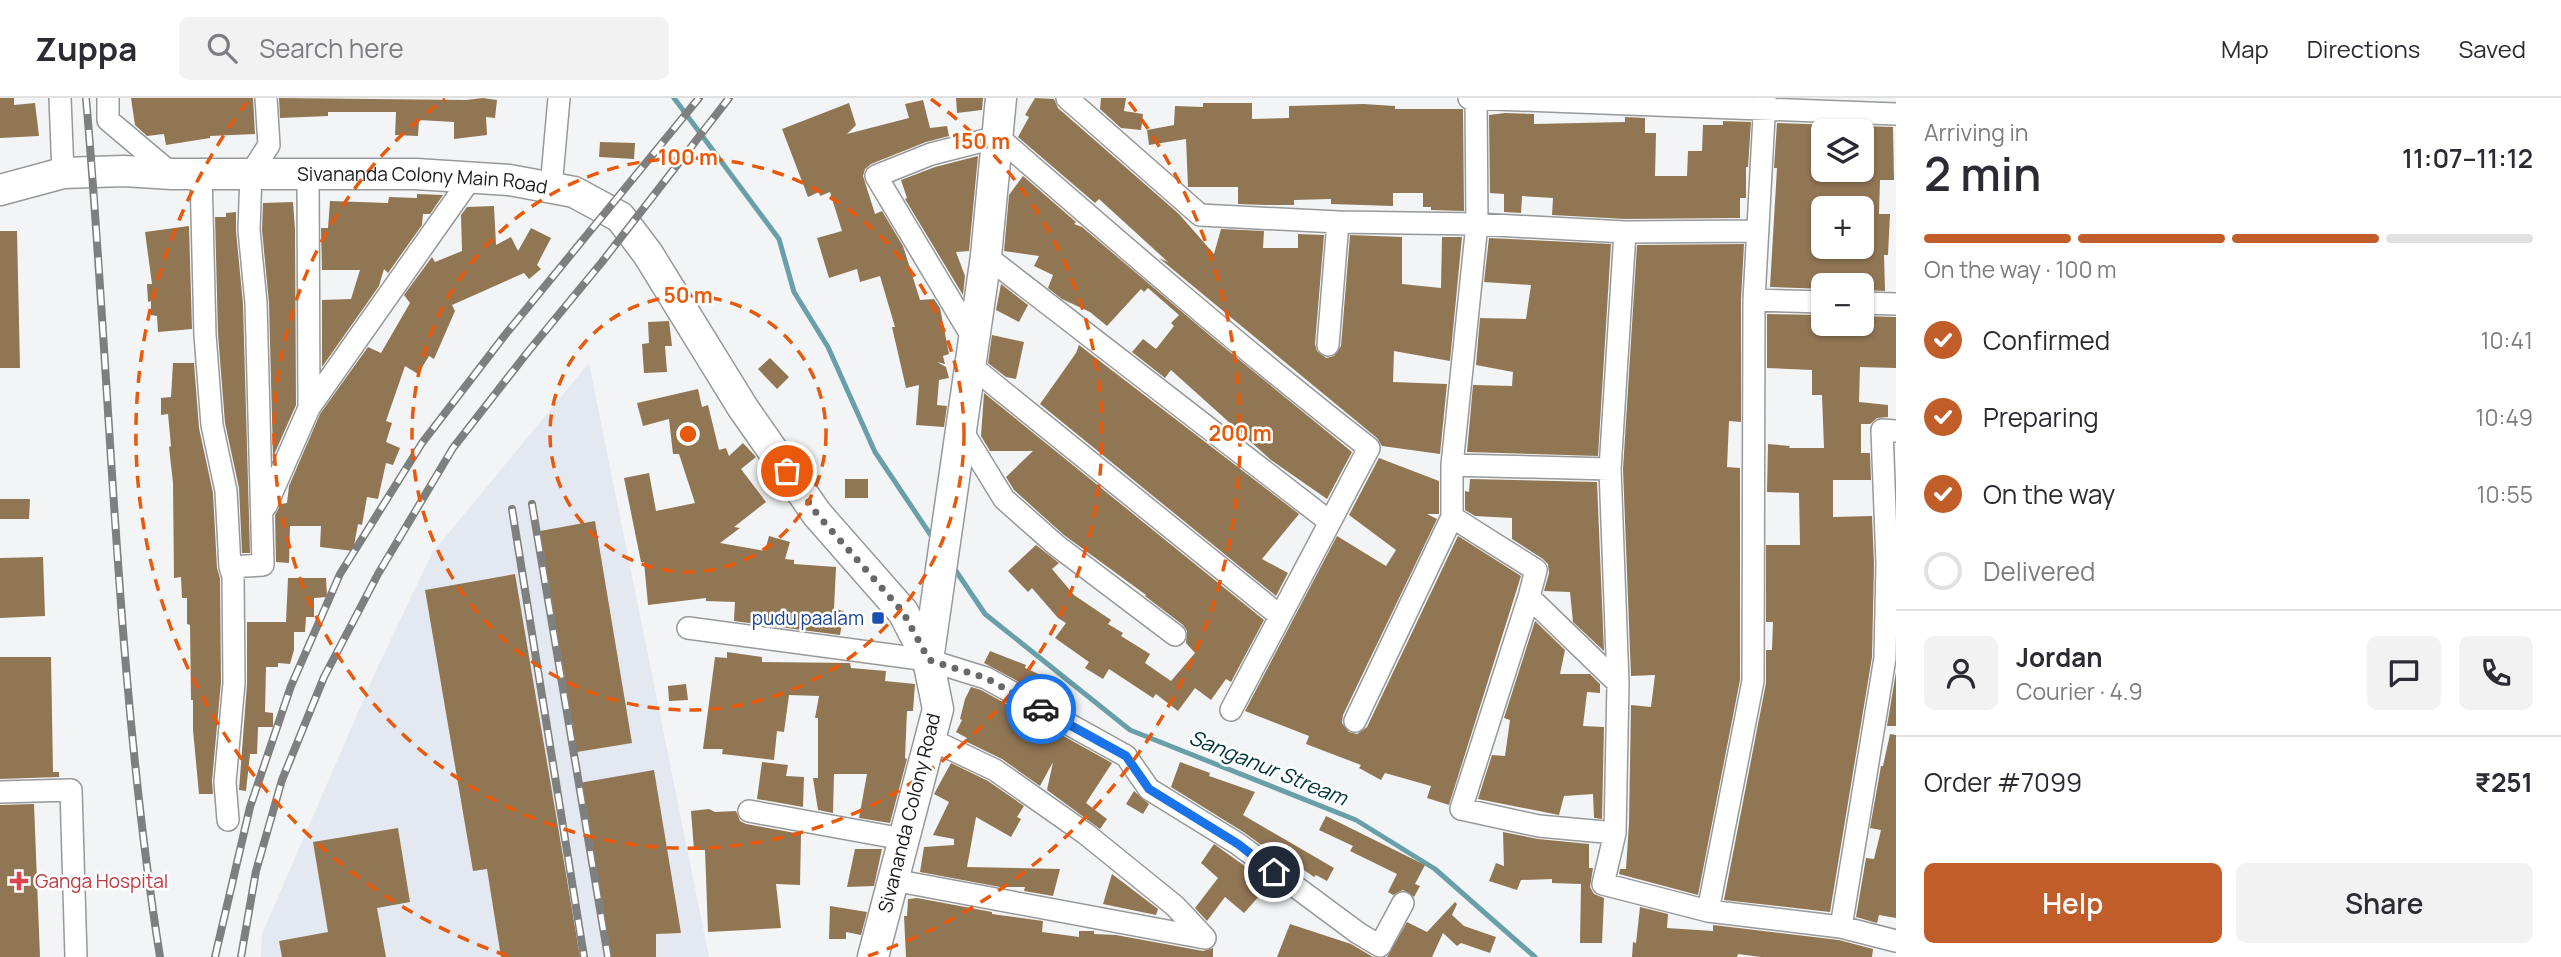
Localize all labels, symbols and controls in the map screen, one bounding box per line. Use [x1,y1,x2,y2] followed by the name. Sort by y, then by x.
[179,17,669,80] search box
[35,26,137,71] text: Zuppa
[203,29,241,67] icon: search
[259,30,404,66] text: Search here
[2221,32,2269,65] text: Map
[2307,32,2420,65] text: Directions
[2458,32,2526,65] text: Saved
[1924,116,2029,148] text: Arriving in
[1811,119,1874,336] map controls
[1811,119,1874,182] button: layers
[952,127,1010,155] text: 150 m
[2402,140,2533,176] text: 11:07–11:12
[1924,142,2041,205] text: 2 min
[658,143,718,171] text: 100 m
[297,161,550,200] street label: Sivananda Colony Main Road
[1811,196,1874,259] button: +
[1924,253,2117,285] text: On the way · 100 m
[1811,273,1874,336] button: −
[663,281,713,309] text: 50 m
[1924,321,1962,359] icon: check
[1983,322,2110,358] text: Confirmed
[2481,324,2533,356] text: 10:41
[1924,398,1962,436] icon: check
[1983,399,2099,435] text: Preparing
[2476,401,2533,433] text: 10:49
[1208,419,1272,447] text: 200 m
[676,422,700,446] centre of rings
[757,441,817,501] pin
[768,452,806,490] icon: bag
[1924,475,1962,513] icon: check
[1983,476,2115,512] text: On the way
[2477,478,2533,510] text: 10:55
[1983,553,2095,589] text: Delivered
[752,605,864,631] place label: pudu paalam
[870,610,886,626] marker: pudu paalam
[1924,636,1998,710] button: person
[2367,636,2441,710] button: chat
[2459,636,2533,710] button: phone
[2016,639,2102,675] text: Jordan
[1006,674,1076,744] courier
[2016,675,2143,707] text: Courier · 4.9
[1022,690,1060,728] icon: car
[872,711,946,915] street label: Sivananda Colony Road
[1185,723,1353,812] water label: Sanganur Stream
[1924,764,2082,800] text: Order #7099
[2475,764,2533,800] text: ₹251
[1244,842,1304,902] pin
[1255,853,1293,891] icon: home
[1924,863,2222,943] button: Help
[2236,863,2533,943] button: Share
[35,868,168,894] place label: Ganga Hospital
[9,871,29,891] marker: Ganga Hospital

